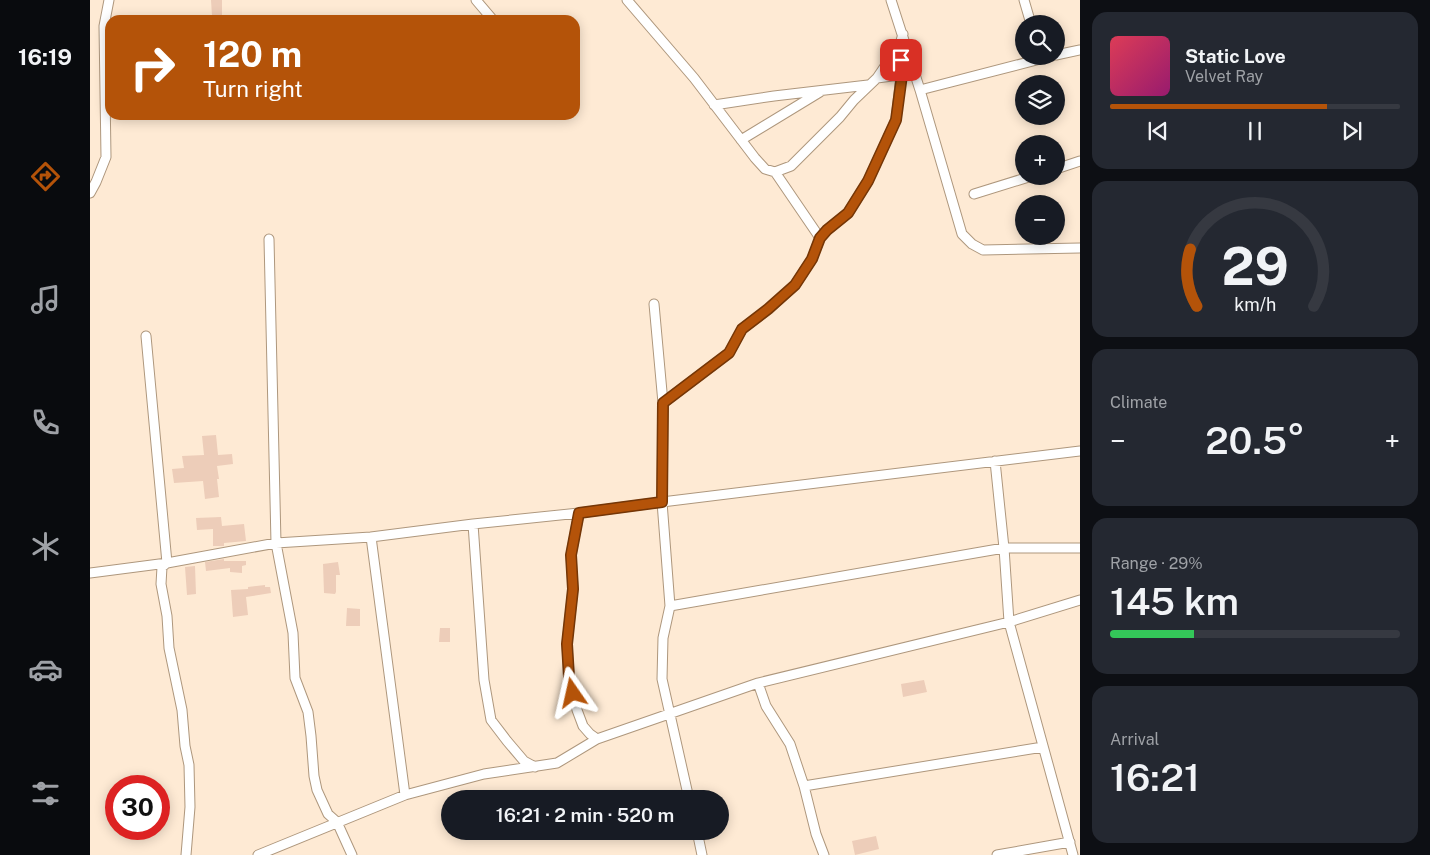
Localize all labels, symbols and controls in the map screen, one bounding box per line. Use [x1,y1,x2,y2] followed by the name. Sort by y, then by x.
[1015,15,1065,245] map controls
[1015,15,1065,65] button: search
[203,34,302,75] text: 120 m
[120,35,185,100] icon: right
[880,39,922,81] pin
[18,44,72,70] text: 16:19
[1185,45,1286,67] text: Static Love
[887,46,915,74] icon: arrive
[1185,67,1263,86] text: Velvet Ray
[1015,75,1065,125] button: layers
[203,76,303,102] text: Turn right
[1144,117,1172,145] icon: previous
[1241,117,1269,145] icon: pause
[1338,117,1366,145] icon: next
[1015,135,1065,185] button: +
[28,159,63,194] icon: directions
[1015,195,1065,245] button: −
[1221,236,1289,297] text: 29
[28,282,63,317] icon: music
[1234,294,1276,315] text: km/h
[1110,393,1167,412] text: Climate
[28,405,63,440] icon: phone
[1205,418,1305,463] text: 20.5°
[1110,424,1126,457] text: −
[1384,424,1400,457] text: +
[28,529,63,564] icon: climate
[1110,554,1203,573] text: Range · 29%
[1110,579,1239,624] text: 145 km
[28,652,63,687] icon: car
[546,666,598,718] position arrow
[1110,730,1159,749] text: Arrival
[1110,755,1200,800] text: 16:21
[105,775,170,840] speed limit sign: 30
[28,776,63,811] icon: filters
[496,804,674,826] text: 16:21 · 2 min · 520 m

